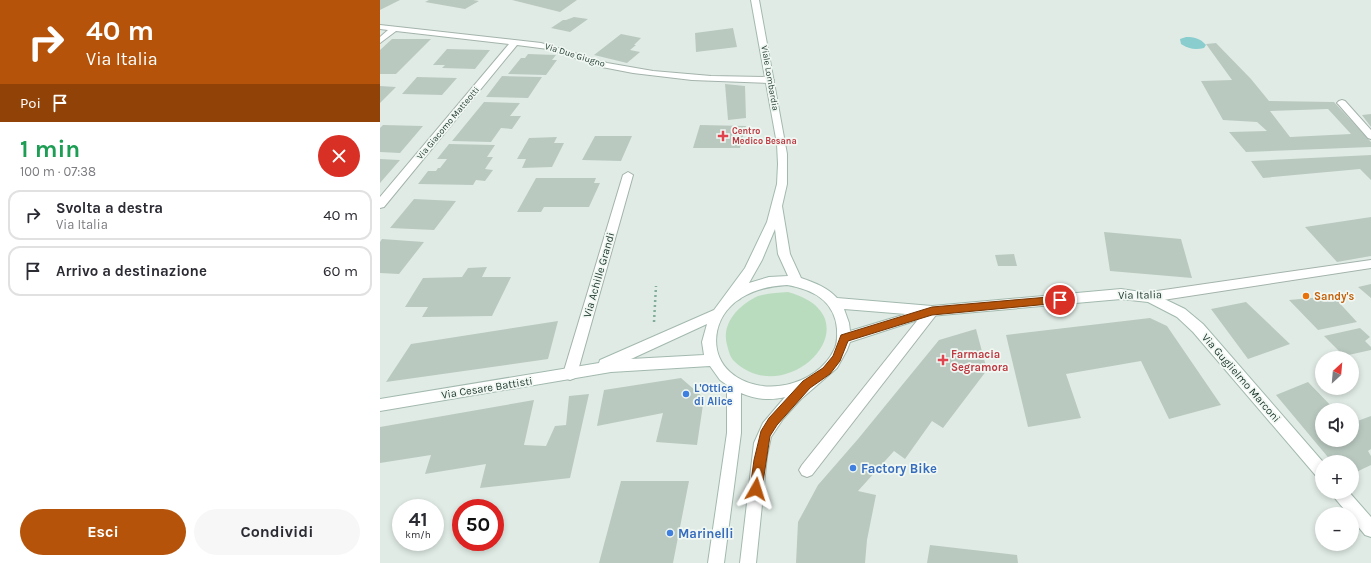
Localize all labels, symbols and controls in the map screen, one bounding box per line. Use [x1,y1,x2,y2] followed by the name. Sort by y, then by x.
[86,14,154,47] text: 40 m
[20,16,72,68] icon: right
[544,41,606,69] street label: Via Due Giugno
[759,45,781,111] street label: Viale Lombardia
[86,48,158,70] text: Via Italia
[415,85,481,161] street label: Via Giacomo Matteotti
[49,92,71,114] icon: arrive
[20,94,41,112] text: Poi
[732,126,797,146] place label: Centro Medico Besana
[717,130,729,142] marker: Centro Medico Besana
[20,135,80,163] text: 1 min
[318,135,360,177] button: close
[20,164,96,179] text: 100 m · 07:38
[56,199,163,217] text: Svolta a destra
[22,204,44,226] icon: right
[323,206,358,224] text: 40 m
[56,217,108,232] text: Via Italia
[581,231,617,319] street label: Via Achille Grandi
[22,260,44,282] icon: arrive
[56,262,207,280] text: Arrivo a destinazione
[323,262,358,280] text: 60 m
[1043,283,1077,317] pin
[1118,288,1162,302] street label: Via Italia
[1049,289,1071,311] icon: arrive
[1314,290,1355,303] place label: Sandy's
[1301,291,1311,301] marker: Sandy's
[1199,331,1283,425] street label: Via Guglielmo Marconi
[951,348,1008,374] place label: Farmacia Segramora
[1315,351,1359,395] north arrow
[1315,351,1359,551] map controls
[938,355,948,365] marker: Farmacia Segramora
[440,374,534,402] street label: Via Cesare Battisti
[694,382,733,408] place label: L'Ottica di Alice
[681,389,691,399] marker: L'Ottica di Alice
[1315,403,1359,447] button: sound
[1315,455,1359,499] button: +
[861,461,937,476] place label: Factory Bike
[848,463,858,473] marker: Factory Bike
[735,468,777,510] position arrow
[452,499,504,551] speed limit sign: 50
[1315,507,1359,551] button: −
[408,508,428,531] text: 41
[20,509,186,555] button: Esci
[194,509,360,555] button: Condividi
[678,526,734,541] place label: Marinelli
[665,528,675,538] marker: Marinelli
[405,529,431,541] text: km/h

